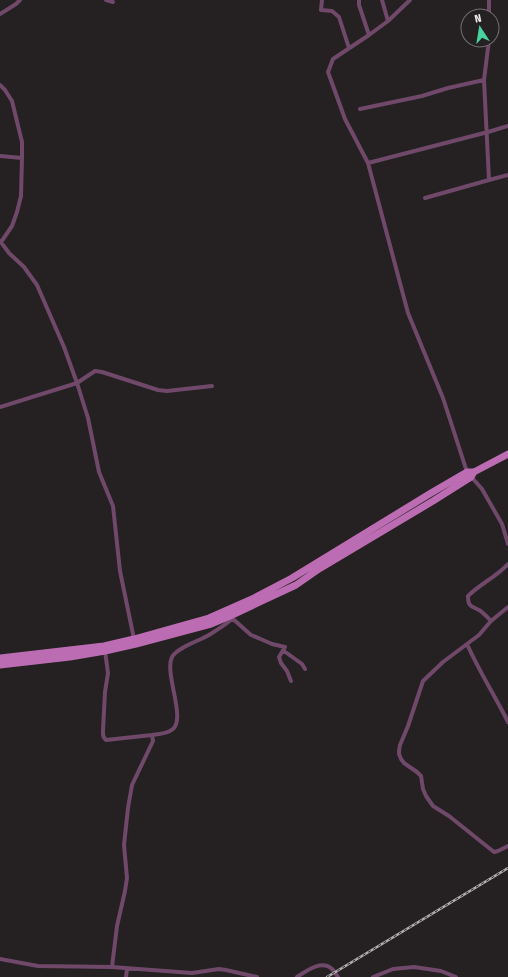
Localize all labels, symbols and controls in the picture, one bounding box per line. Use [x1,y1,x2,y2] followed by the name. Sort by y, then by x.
[460,8,500,48] north arrow
[473,12,483,26] text: N

